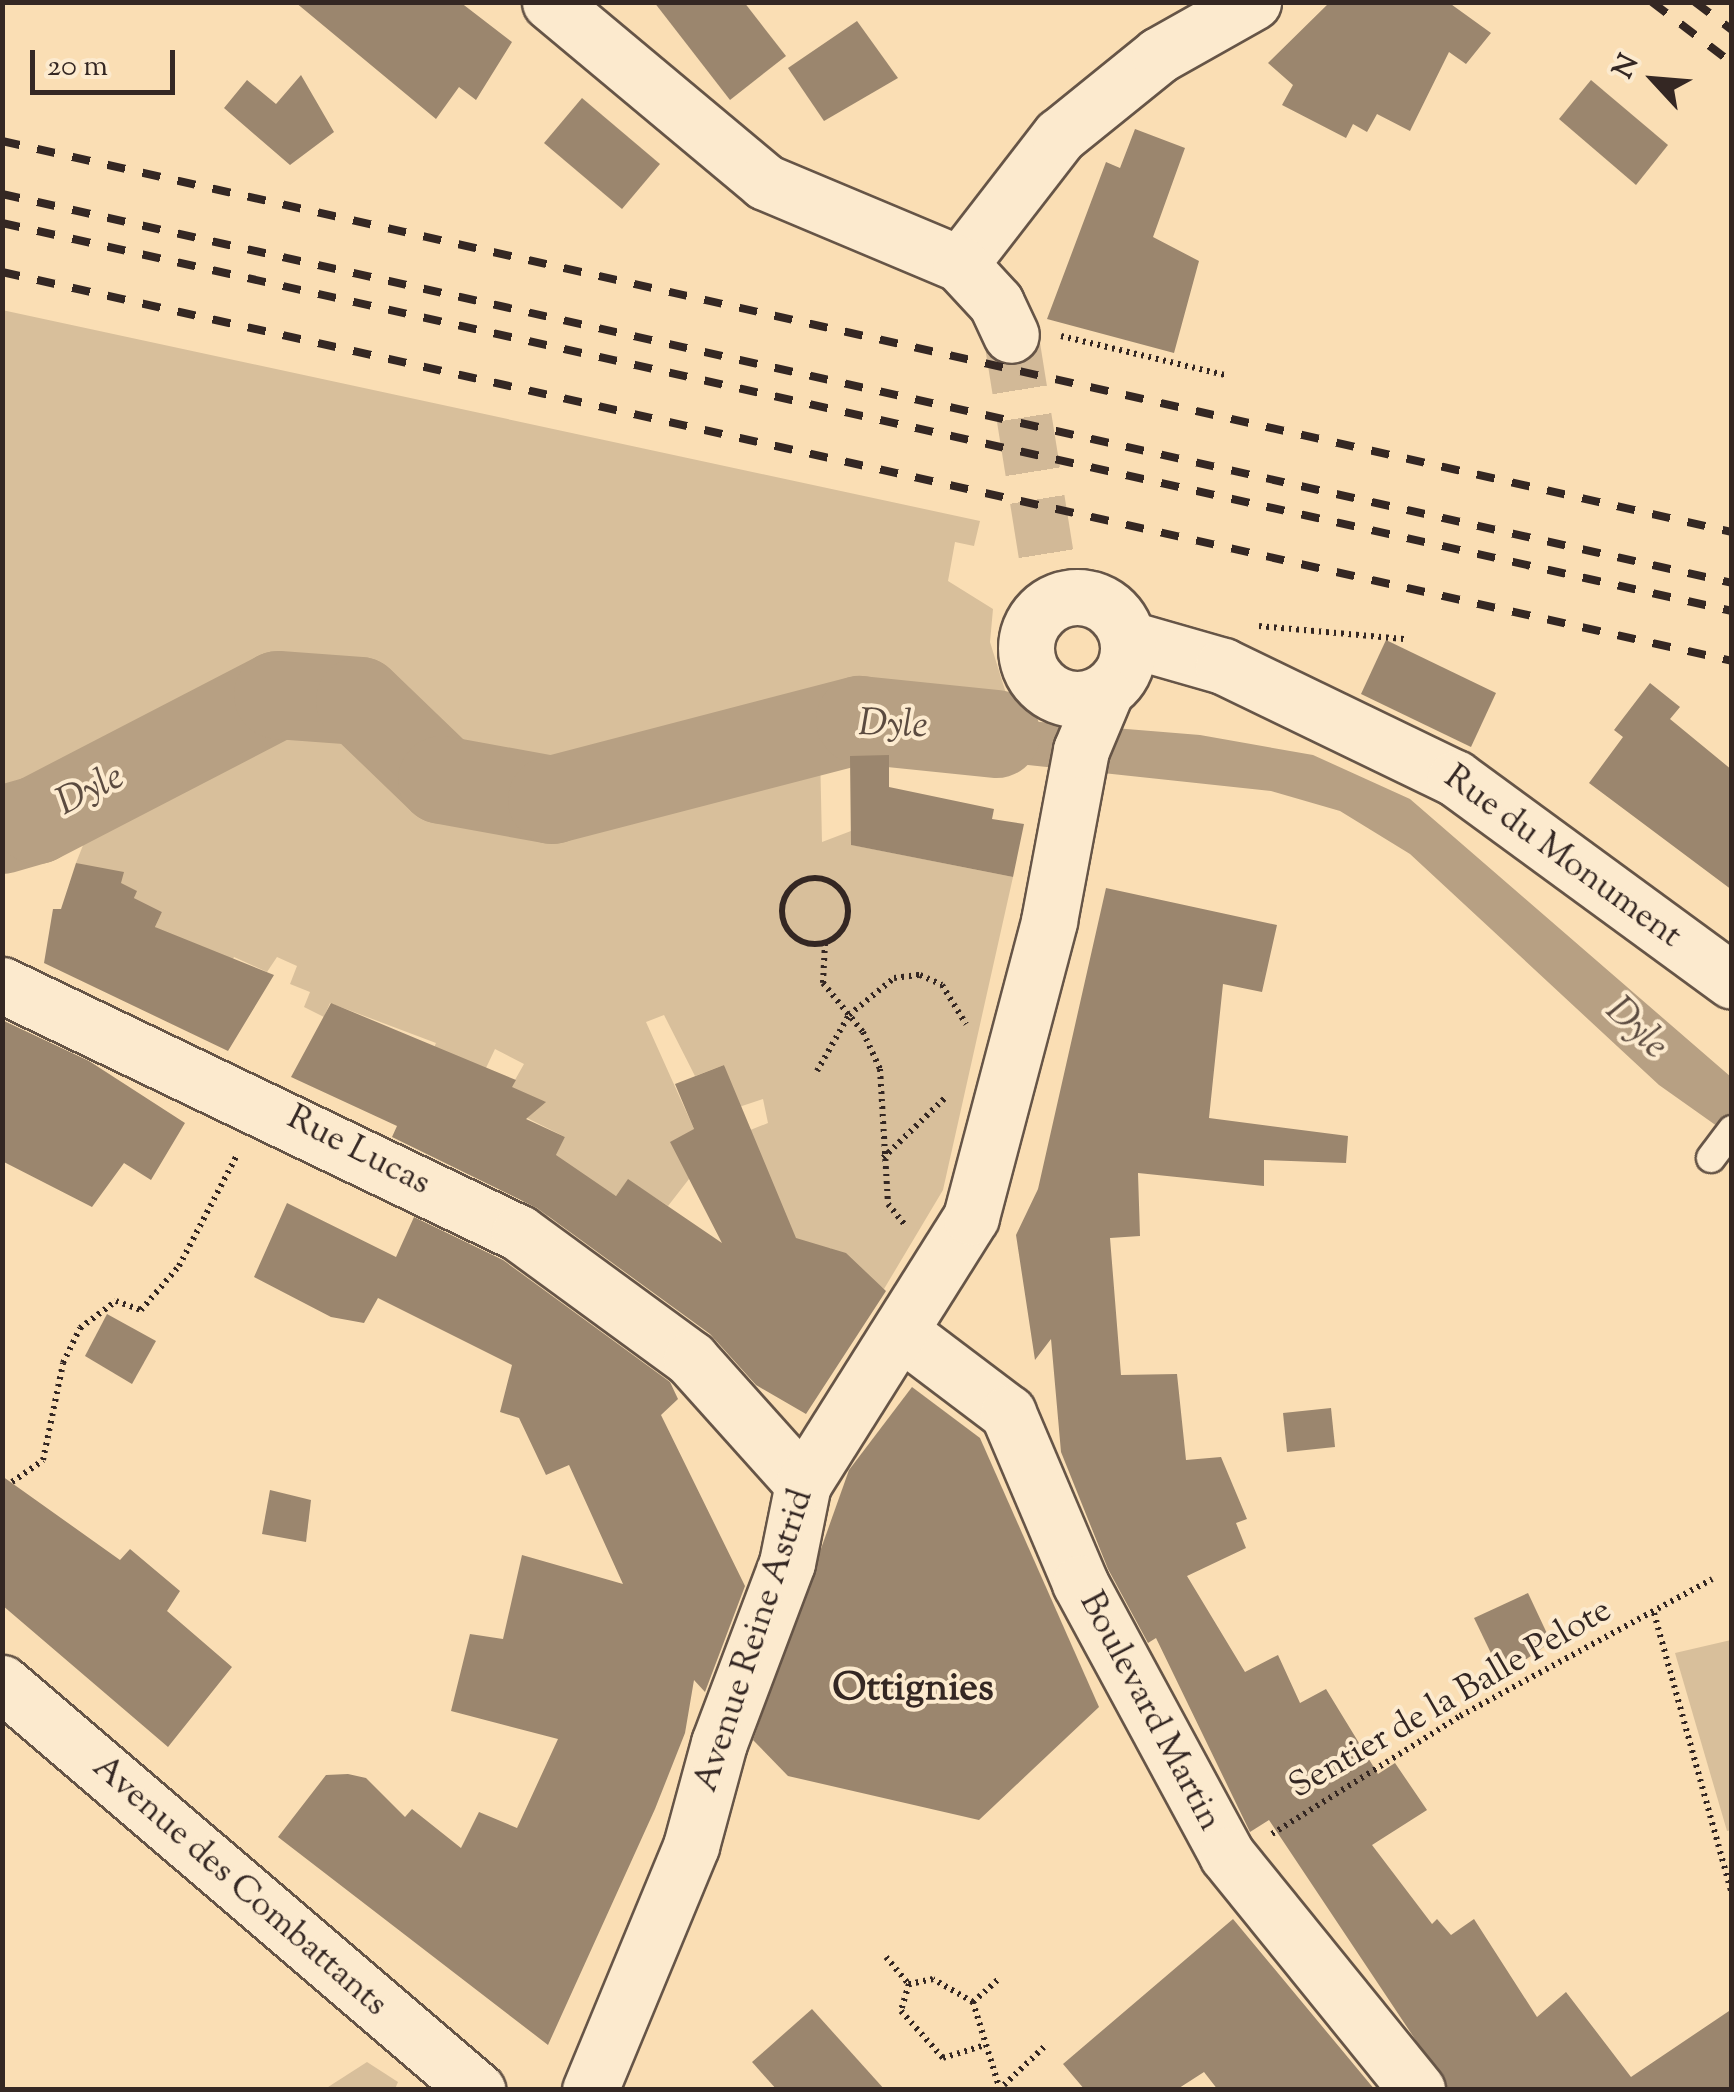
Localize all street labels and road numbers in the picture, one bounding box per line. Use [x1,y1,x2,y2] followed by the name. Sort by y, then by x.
[1435,758,1689,958] street label: Rue du Monument
[279,1098,437,1206] street label: Rue Lucas
[686,1484,824,1798] street label: Avenue Reine Astrid
[1068,1585,1230,1839] street label: Boulevard Martin
[1283,1591,1619,1809] street label: Sentier de la Balle Pelote
[83,1747,395,2027] street label: Avenue des Combattants

